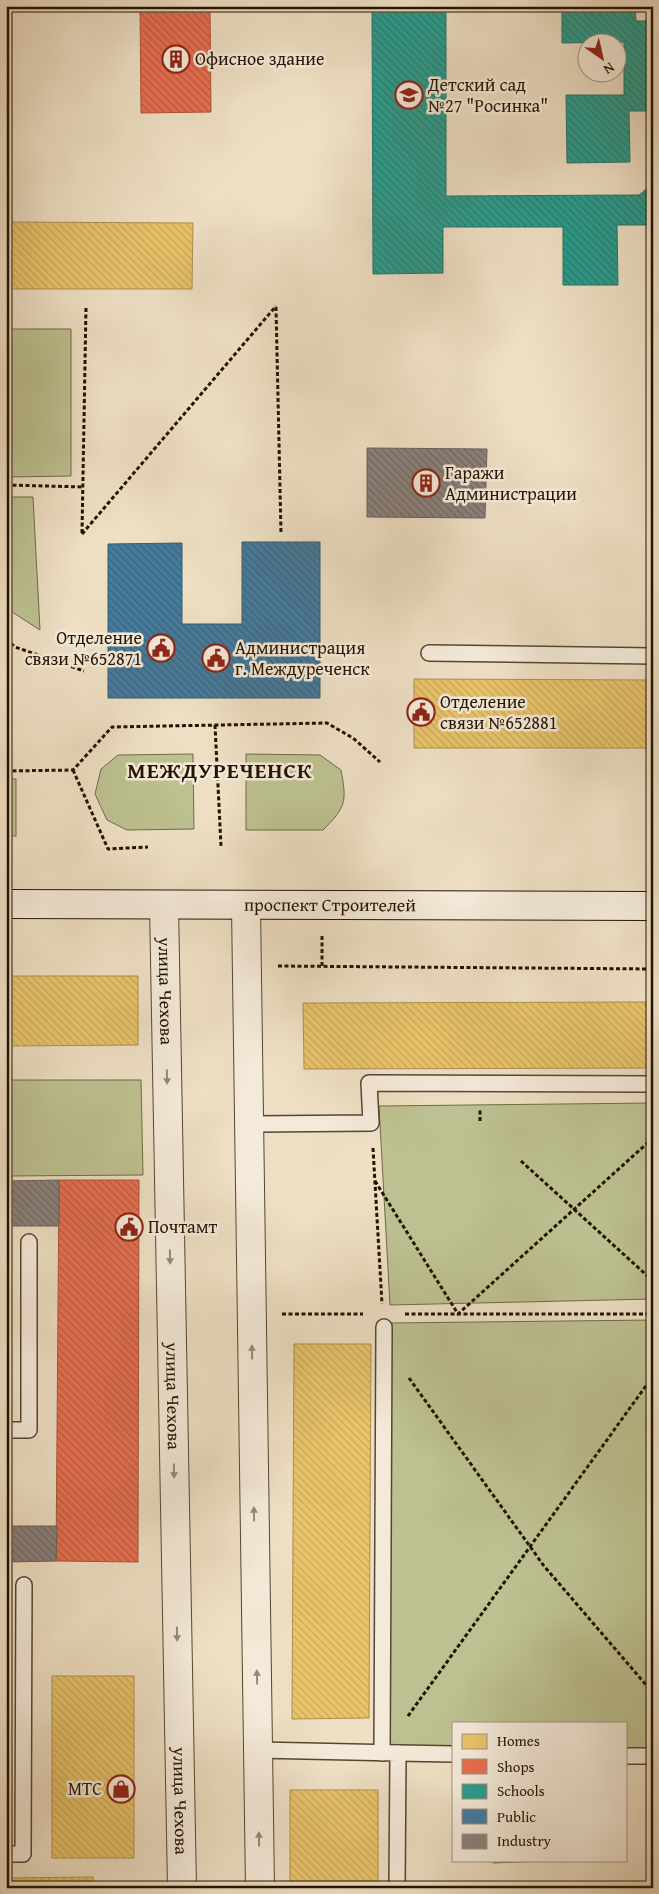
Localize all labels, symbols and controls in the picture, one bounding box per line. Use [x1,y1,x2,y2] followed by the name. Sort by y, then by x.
[576,32,626,82] north arrow
[161,44,191,74] building icon: Офисное здание
[195,45,324,72] place label: Офисное здание
[599,58,619,80] text: N
[427,71,548,119] place label: Детский сад №27 "Росинка"
[394,80,424,110] school or university icon: Детский сад №27 "Росинка"
[445,459,577,507] place label: Гаражи Администрации
[411,468,441,498] building icon: Гаражи Администрации
[25,624,142,672] place label: Отделение связи №652871
[146,633,176,663] public building icon: Отделение связи №652871
[235,634,370,682] place label: Администрация г. Междуреченск
[201,643,231,673] public building icon: Администрация г. Междуреченск
[440,688,557,736] place label: Отделение связи №652881
[406,697,436,727] public building icon: Отделение связи №652881
[127,754,313,786] district label: МЕЖДУРЕЧЕНСК
[244,891,416,918] street label: проспект Строителей
[152,936,181,1046] street label: улица Чехова
[163,1069,171,1085] one-way arrow
[114,1212,144,1242] public building icon: Почтамт
[148,1213,218,1240] place label: Почтамт
[166,1249,174,1265] one-way arrow
[159,1341,188,1450] street label: улица Чехова
[248,1343,256,1359] one-way arrow
[170,1464,178,1480] one-way arrow
[250,1506,258,1522] one-way arrow
[173,1626,181,1642] one-way arrow
[253,1668,261,1684] one-way arrow
[452,1722,626,1862] legend
[497,1730,540,1751] text: Homes
[166,1746,195,1855] street label: улица Чехова
[497,1756,534,1777] text: Shops
[106,1774,136,1804] shop icon: МТС
[68,1775,102,1802] place label: МТС
[497,1780,545,1801] text: Schools
[497,1806,536,1827] text: Public
[497,1830,552,1851] text: Industry
[255,1831,263,1847] one-way arrow

